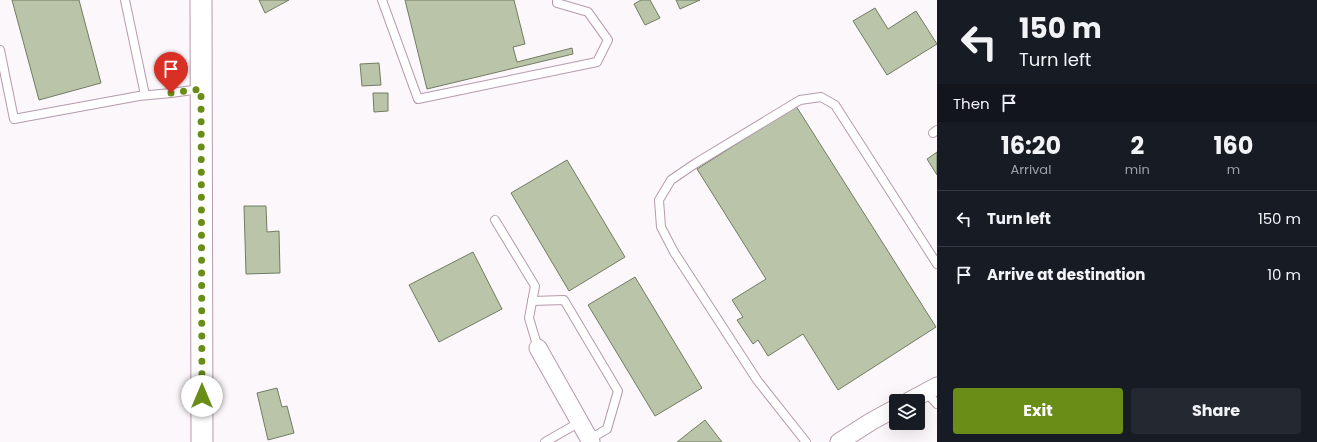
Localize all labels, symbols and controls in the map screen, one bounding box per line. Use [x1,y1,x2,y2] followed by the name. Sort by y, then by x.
[1019,9,1102,48] text: 150 m
[953,16,1005,68] icon: left
[1019,47,1091,72] text: Turn left
[154,52,188,93] pin
[160,58,182,80] icon: arrive
[998,92,1020,114] icon: arrive
[953,93,990,114] text: Then
[1001,129,1061,162] text: 16:20
[1130,129,1144,162] text: 2
[1213,129,1253,162] text: 160
[1010,160,1051,179] text: Arrival
[1125,160,1150,179] text: min
[1227,160,1240,179] text: m
[953,208,975,230] icon: left
[987,208,1051,229] text: Turn left
[1258,208,1301,229] text: 150 m
[953,264,975,286] icon: arrive
[987,264,1145,285] text: Arrive at destination
[1267,264,1301,285] text: 10 m
[181,375,223,417] position arrow
[953,388,1123,434] button: Exit
[1131,388,1301,434] button: Share
[889,394,925,430] map controls
[889,394,925,430] button: layers

